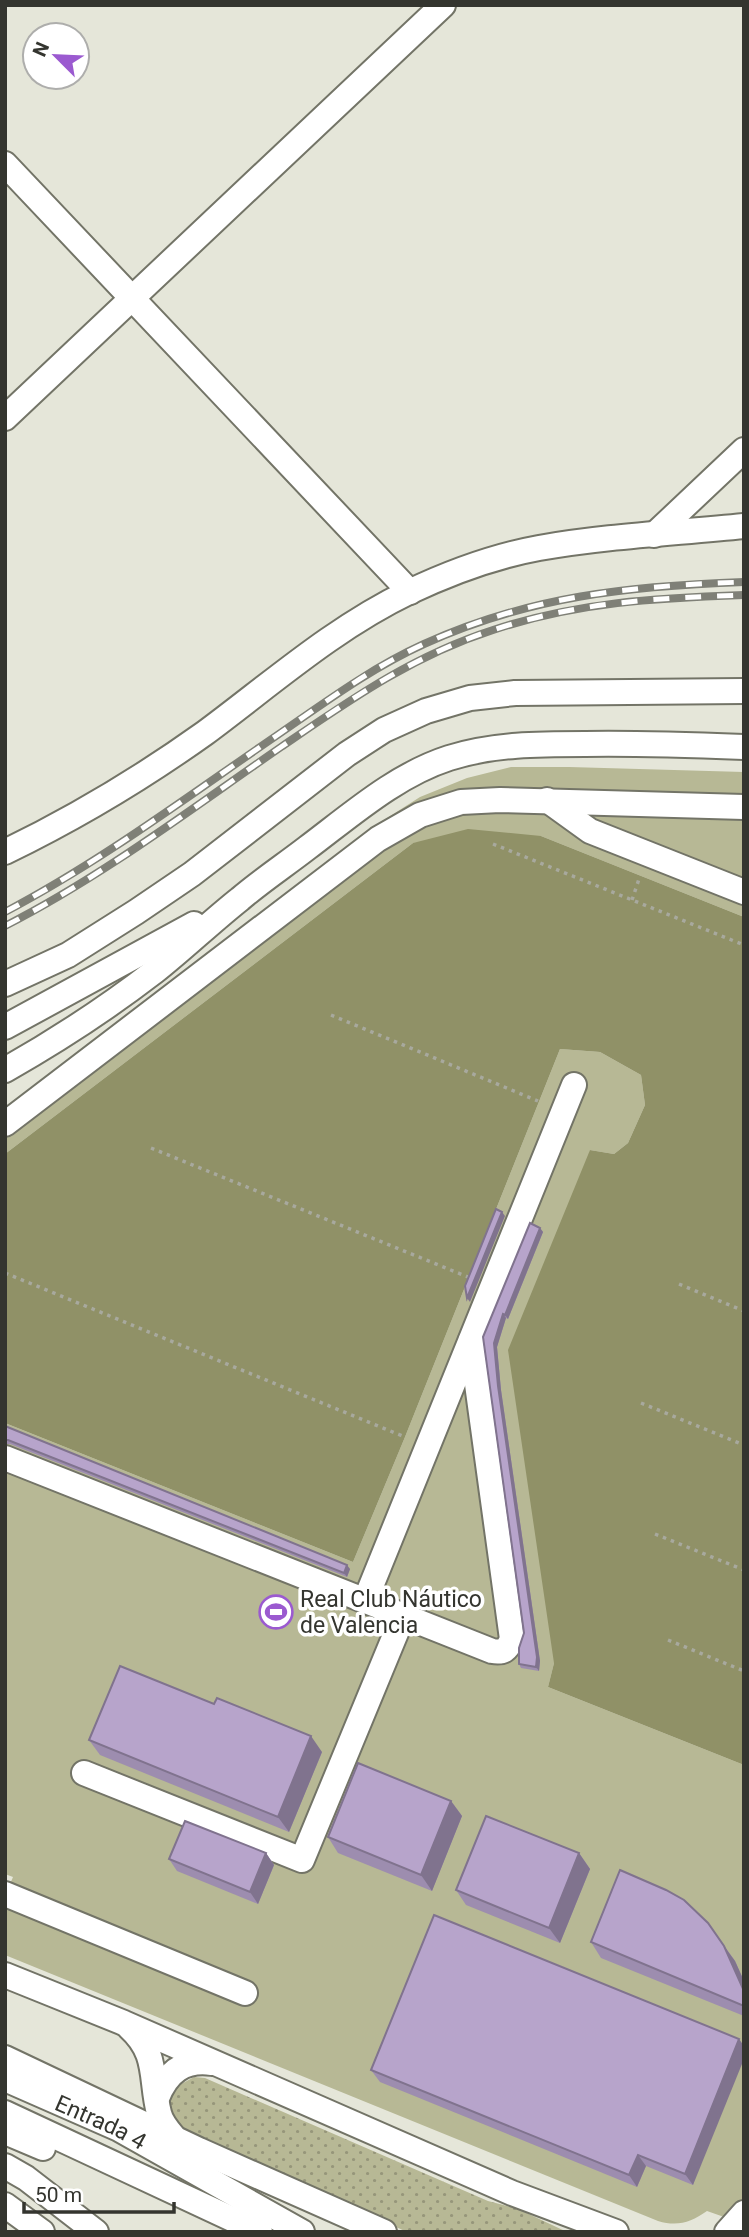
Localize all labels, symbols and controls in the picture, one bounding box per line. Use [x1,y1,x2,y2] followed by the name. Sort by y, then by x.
[21,21,91,91] north arrow
[28,38,54,60] text: N
[300,1586,482,1639] place label: Real Club Náutico de Valencia
[257,1593,295,1631] sports icon: Real Club Náutico de Valencia
[51,2090,151,2156] street label: Entrada 4
[24,2170,175,2214] scale bar
[35,2183,82,2207] text: 50 m

